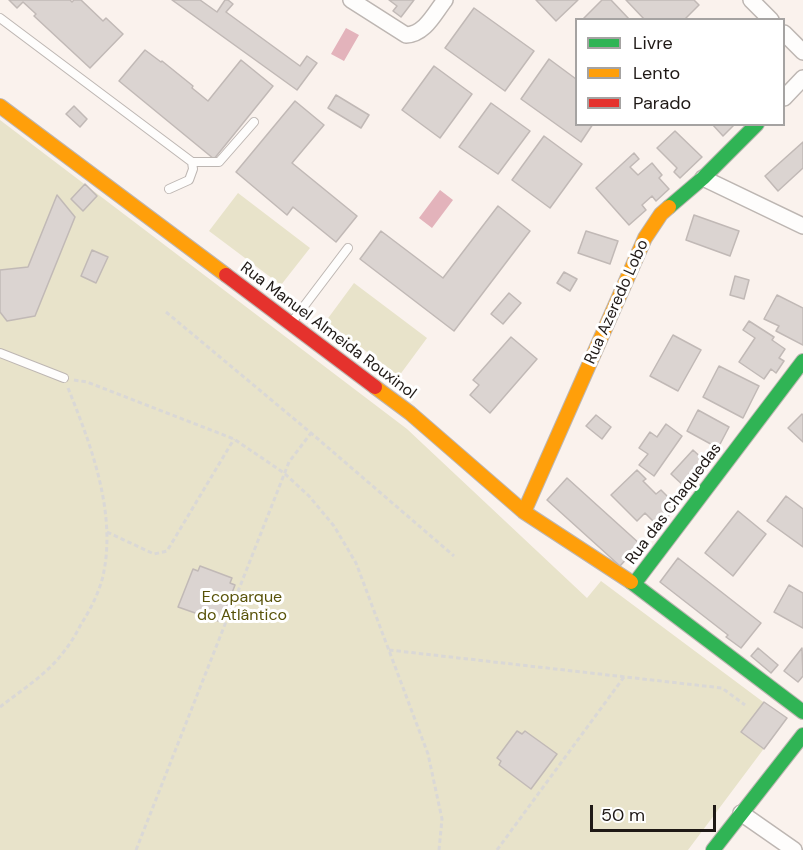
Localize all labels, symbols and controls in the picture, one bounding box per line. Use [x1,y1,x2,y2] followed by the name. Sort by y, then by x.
[575,18,785,126] legend
[633,31,673,55] text: Livre
[633,61,680,85] text: Lento
[633,91,691,115] text: Parado
[581,237,653,367] street label: Rua Azeredo Lobo
[236,259,420,403] street label: Rua Manuel Almeida Rouxinol
[622,439,726,569] street label: Rua das Chaquedas
[197,588,287,626] park label: Ecoparque do Atlântico
[593,793,719,831] scale bar
[601,803,645,827] text: 50 m

